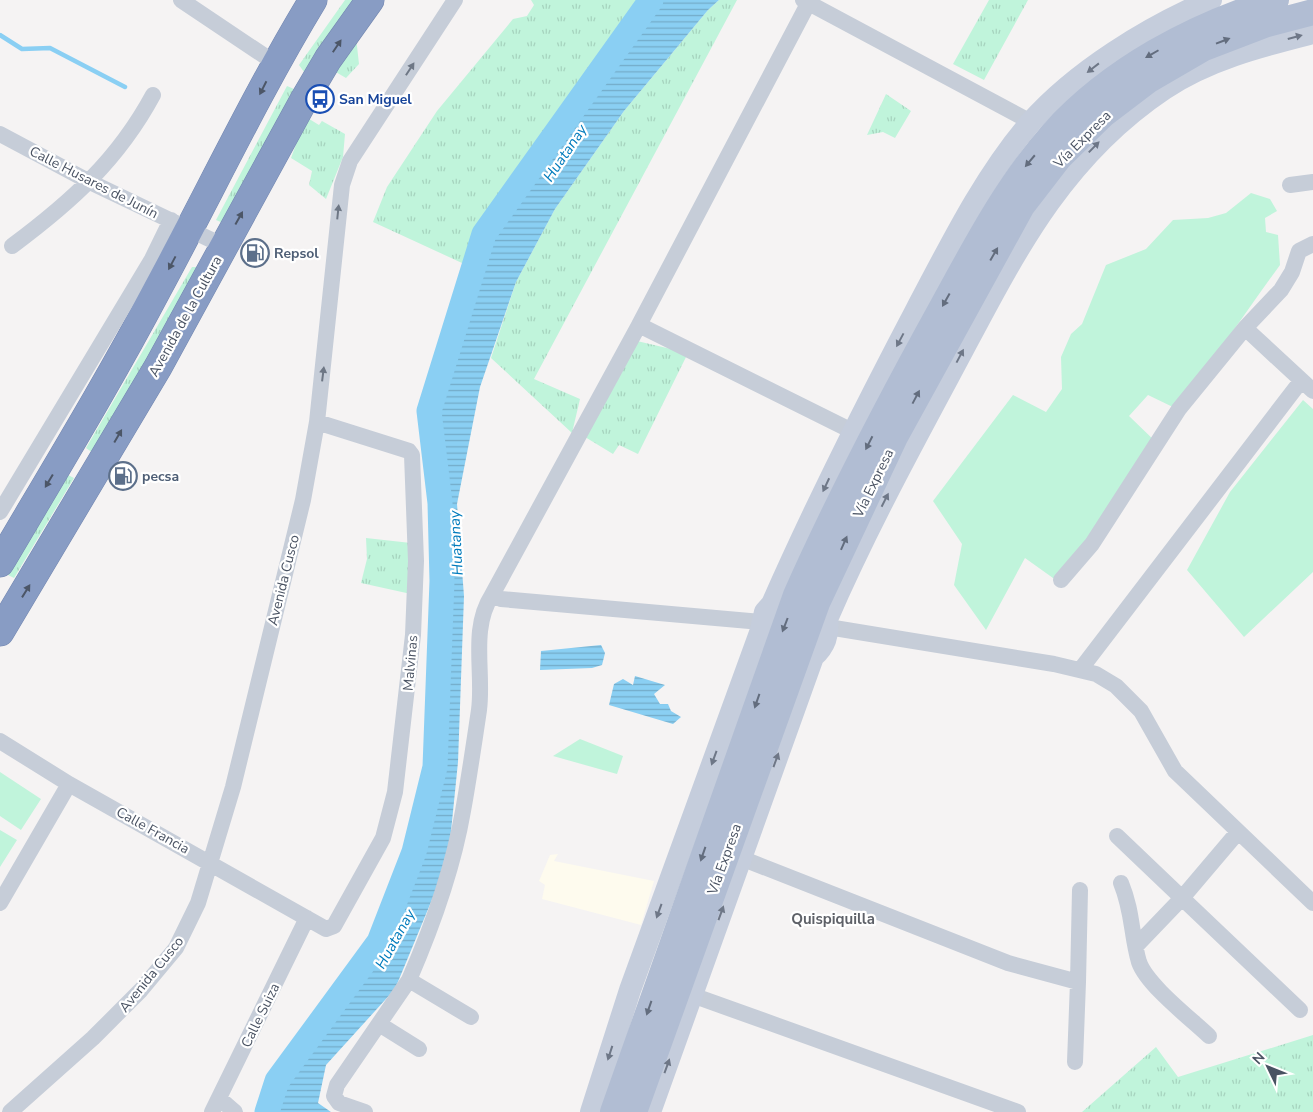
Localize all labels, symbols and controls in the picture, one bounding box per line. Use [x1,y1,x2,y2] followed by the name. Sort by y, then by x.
[1288,33,1303,41] one-way arrow
[1216,37,1231,45] one-way arrow
[332,39,342,53] one-way arrow
[1145,50,1158,59] one-way arrow
[405,62,415,76] one-way arrow
[1087,63,1100,74] one-way arrow
[259,81,267,95] one-way arrow
[305,84,335,114] bus stop icon: San Miguel
[339,90,412,109] place label: San Miguel
[1049,106,1115,173] street label: Vía Expresa
[539,119,592,186] water label: Huatanay
[1088,141,1100,153] one-way arrow
[26,142,161,223] street label: Calle Husares de Junín
[1025,154,1036,167] one-way arrow
[334,204,342,220] one-way arrow
[235,211,244,224] one-way arrow
[240,238,270,268] fuel station icon: Repsol
[274,244,319,263] place label: Repsol
[989,248,998,261] one-way arrow
[144,252,227,380] street label: Avenida de la Cultura
[167,256,176,270] one-way arrow
[942,292,950,307] one-way arrow
[896,333,904,348] one-way arrow
[956,349,964,364] one-way arrow
[319,365,327,381] one-way arrow
[912,390,920,405] one-way arrow
[114,429,122,444] one-way arrow
[865,435,873,450] one-way arrow
[848,446,898,522] street label: Vía Expresa
[108,461,138,491] fuel station icon: pecsa
[142,467,179,486] place label: pecsa
[44,474,53,487] one-way arrow
[822,478,830,492] one-way arrow
[881,493,889,507] one-way arrow
[444,509,468,576] water label: Huatanay
[263,533,304,627] street label: Avenida Cusco
[840,536,848,550] one-way arrow
[21,584,30,597] one-way arrow
[781,618,789,633] one-way arrow
[399,634,422,692] street label: Malvinas
[753,694,761,709] one-way arrow
[710,751,718,766] one-way arrow
[772,752,780,767] one-way arrow
[113,803,193,858] street label: Calle Francia
[703,821,746,898] street label: Vía Expresa
[699,847,706,862] one-way arrow
[655,904,663,919] one-way arrow
[370,905,420,972] water label: Huatanay
[717,905,725,920] one-way arrow
[791,909,875,929] district label: Quispiquilla
[115,932,188,1016] street label: Avenida Cusco
[237,980,284,1051] street label: Calle Suiza
[645,1000,652,1015] one-way arrow
[1243,1042,1293,1092] north arrow
[606,1046,613,1061] one-way arrow
[1248,1048,1269,1069] text: N
[663,1058,671,1073] one-way arrow

